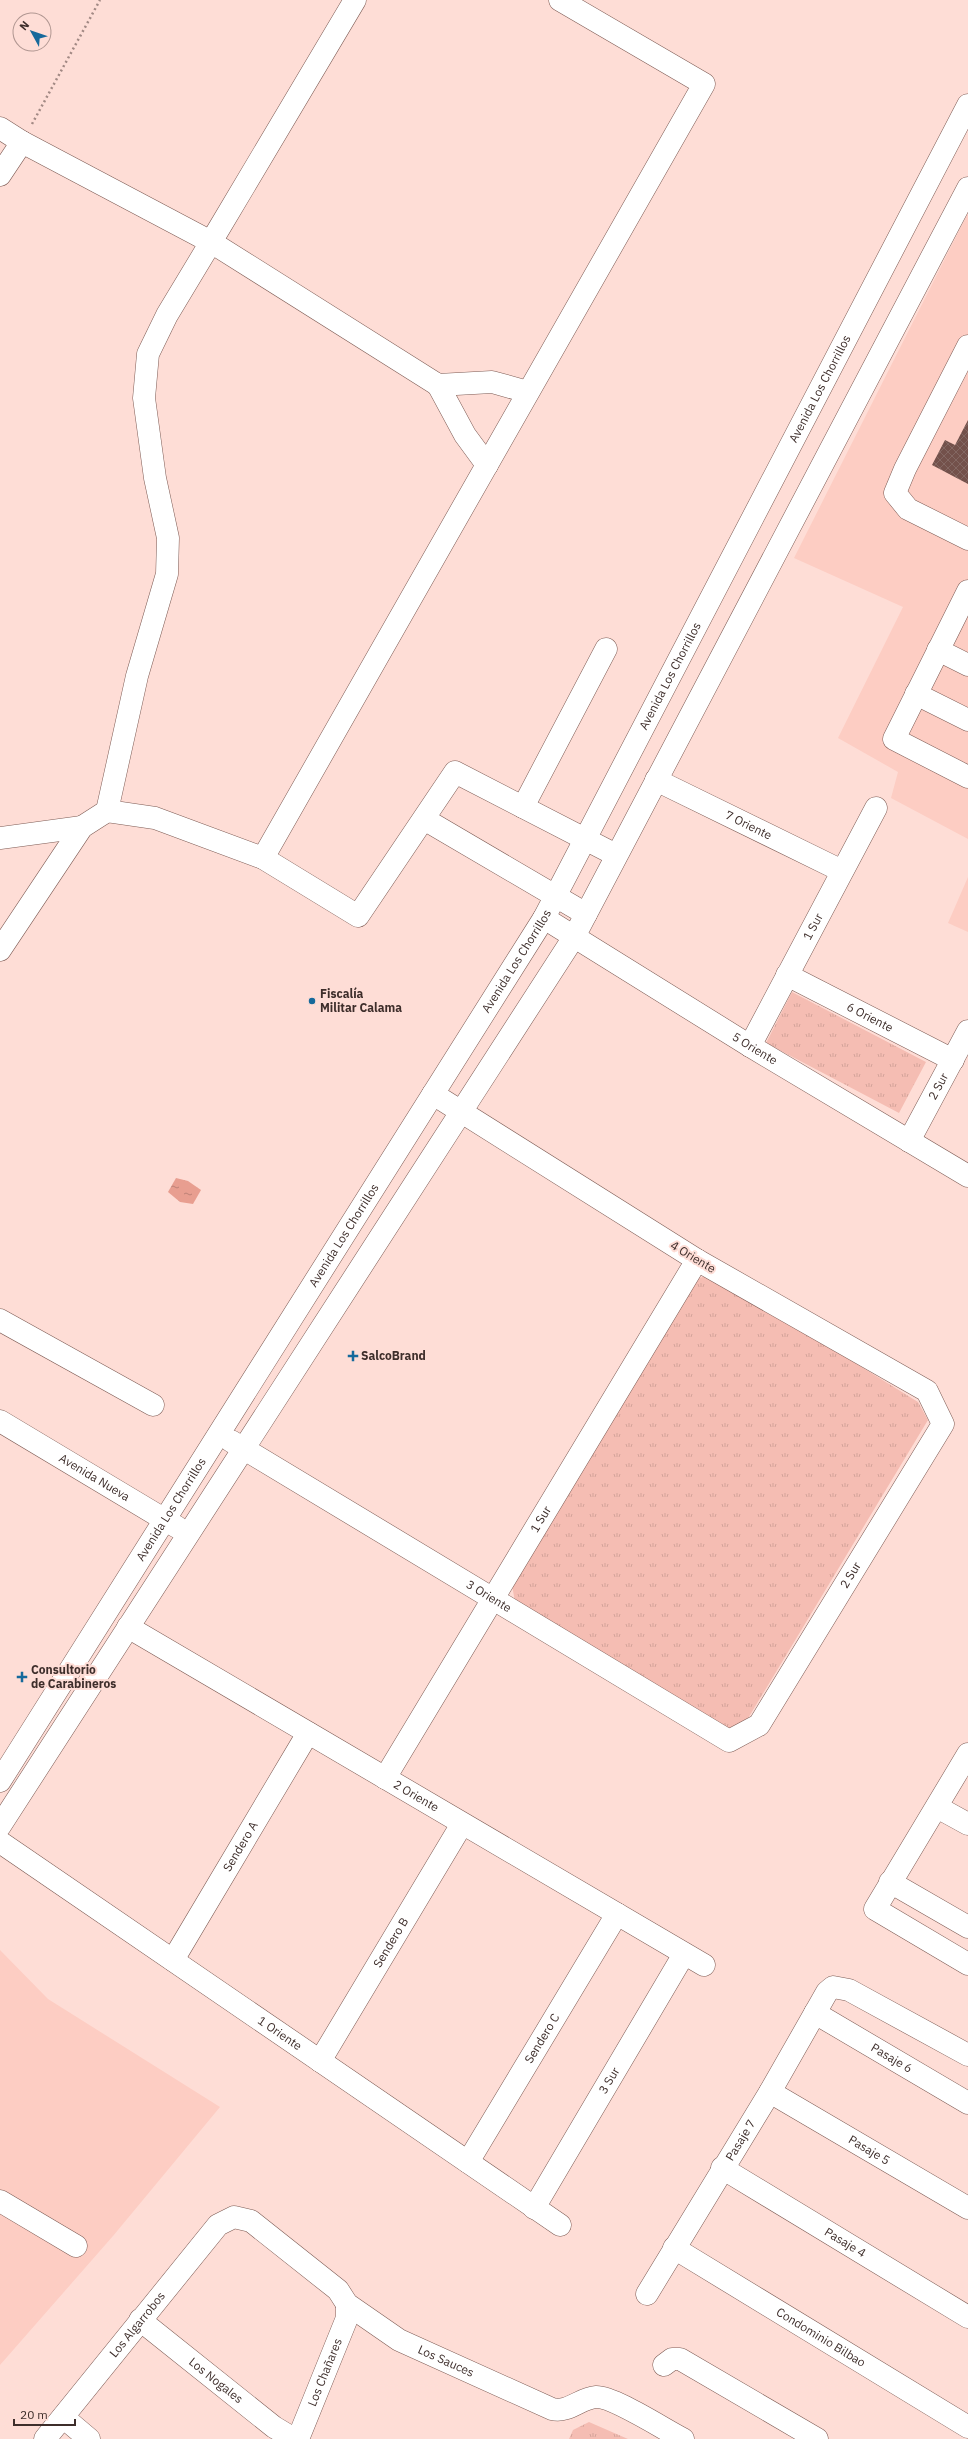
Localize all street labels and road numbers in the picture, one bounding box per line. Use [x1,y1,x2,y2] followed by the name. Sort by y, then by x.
[785,332,854,445] street label: Avenida Los Chorrillos
[636,619,704,732] street label: Avenida Los Chorrillos
[723,807,775,843] street label: 7 Oriente
[478,907,554,1015] street label: Avenida Los Chorrillos
[799,910,826,942] street label: 1 Sur
[844,999,896,1035] street label: 6 Oriente
[730,1029,781,1068] street label: 5 Oriente
[925,1070,951,1102] street label: 2 Sur
[305,1181,382,1290] street label: Avenida Los Chorrillos
[668,1237,719,1276] street label: 4 Oriente
[56,1450,133,1504] street label: Avenida Nueva
[133,1455,209,1564] street label: Avenida Los Chorrillos
[527,1503,554,1535] street label: 1 Sur
[836,1558,864,1591] street label: 2 Sur
[464,1577,515,1615] street label: 3 Oriente
[391,1776,442,1815] street label: 2 Oriente
[219,1818,261,1874] street label: Sendero A
[370,1914,411,1970] street label: Sendero B
[521,2010,563,2066] street label: Sendero C
[255,2013,305,2054] street label: 1 Oriente
[869,2040,915,2076] street label: Pasaje 6
[595,2064,623,2096] street label: 3 Sur
[722,2117,758,2163] street label: Pasaje 7
[846,2132,893,2168] street label: Pasaje 5
[822,2224,869,2260] street label: Pasaje 4
[106,2288,168,2360] street label: Los Algarrobos
[774,2304,869,2370] street label: Condominio Bilbao
[304,2336,345,2408] street label: Los Chañares
[416,2342,477,2380] street label: Los Sauces
[186,2354,246,2406] street label: Los Nogales

